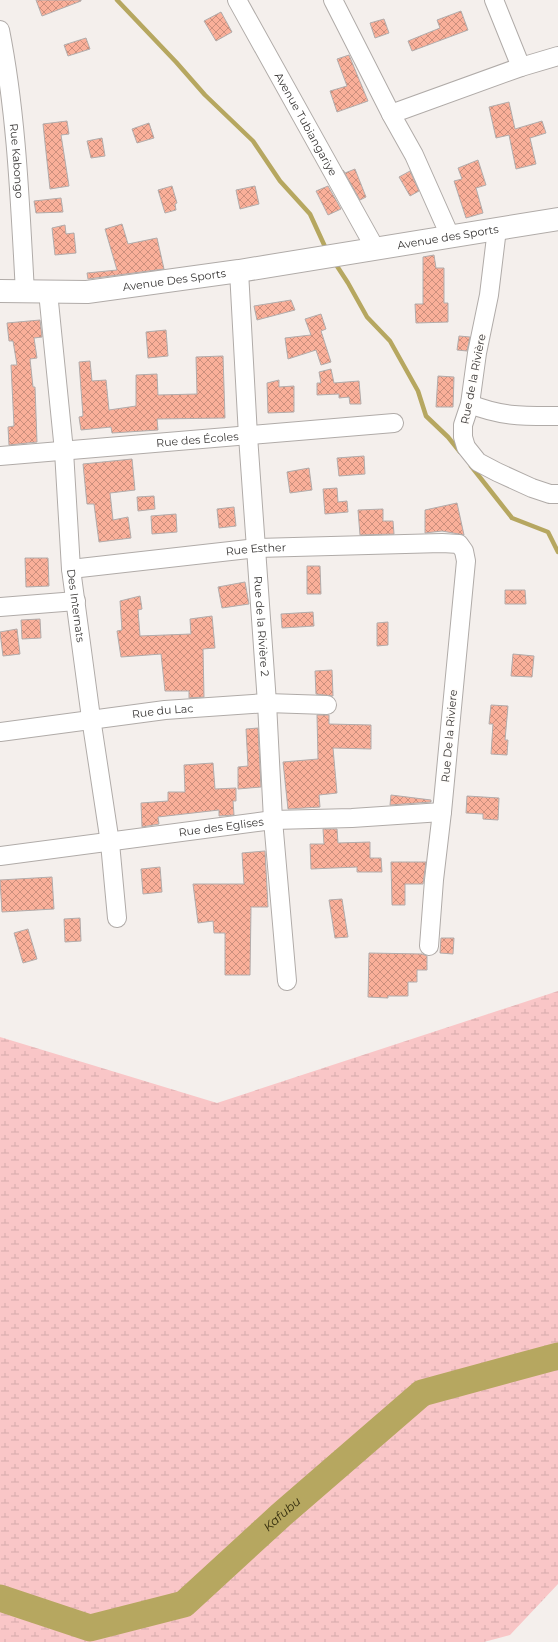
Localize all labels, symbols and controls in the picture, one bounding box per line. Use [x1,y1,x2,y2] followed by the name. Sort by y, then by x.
[272,70,341,179] street label: Avenue Tubiangariye
[7,123,27,199] street label: Rue Kabongo
[396,222,500,252] street label: Avenue des Sports
[122,266,227,294] street label: Avenue Des Sports
[457,332,489,425] street label: Rue de la Rivière
[156,429,240,450] street label: Rue des Écoles
[225,540,286,558] street label: Rue Esther
[64,568,88,644] street label: Des Internats
[251,575,272,677] street label: Rue de la Rivière 2
[438,689,460,783] street label: Rue De la Riviere
[131,701,194,721] street label: Rue du Lac
[178,814,265,839] street label: Rue des Eglises
[260,1493,304,1534] water label: Kafubu

